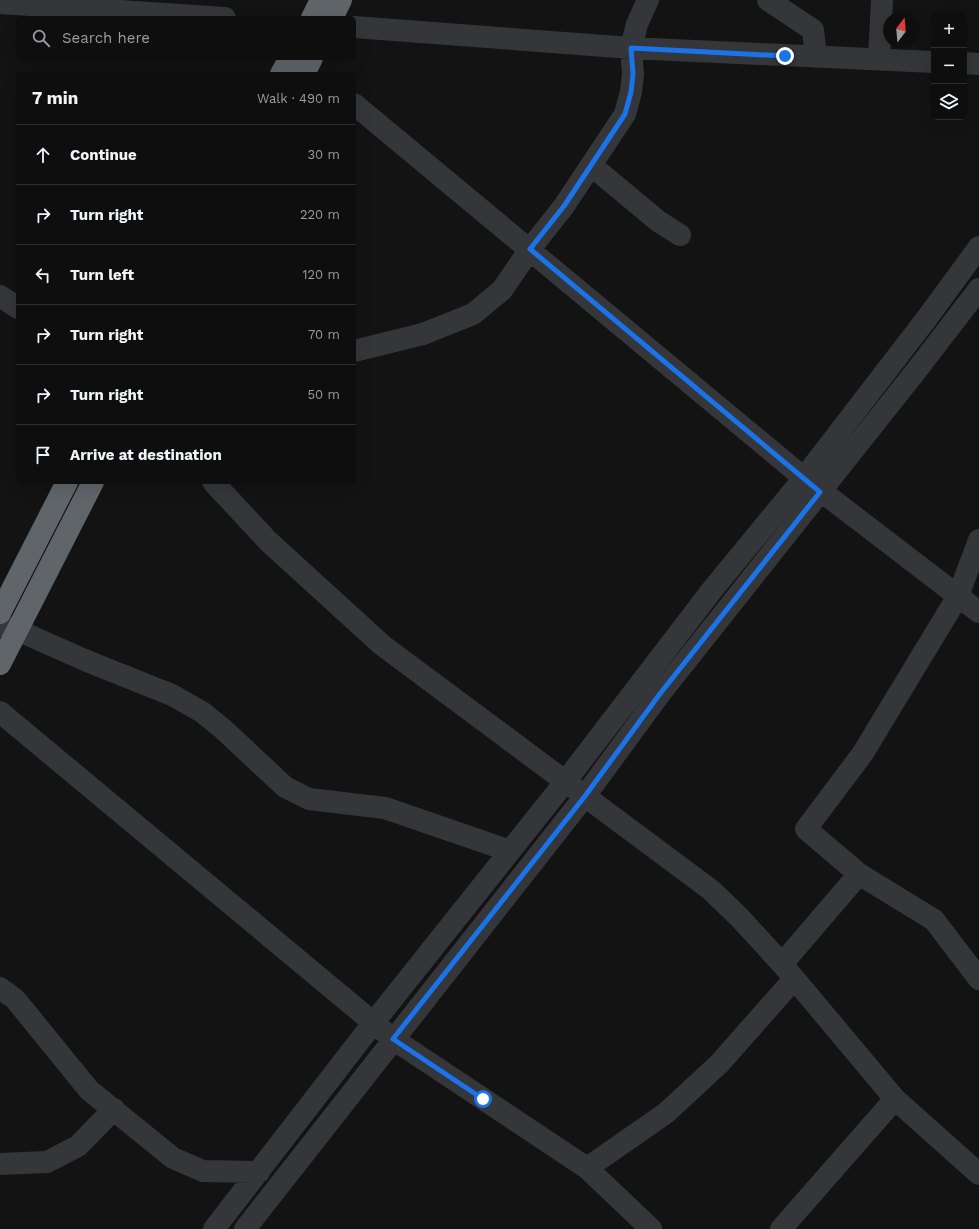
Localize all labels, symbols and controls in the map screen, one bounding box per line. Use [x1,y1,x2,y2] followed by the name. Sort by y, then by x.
[883,12,919,48] north arrow
[931,12,967,120] map controls
[931,12,967,48] button: +
[16,16,356,60] search box
[30,27,52,49] icon: search
[62,29,150,47] text: Search here
[776,47,794,65] route end
[931,48,967,84] button: −
[931,84,967,120] button: layers
[32,88,78,108] text: 7 min
[257,91,340,106] text: Walk · 490 m
[32,144,54,166] icon: ahead
[70,146,137,164] text: Continue
[308,147,340,162] text: 30 m
[32,204,54,226] icon: right
[70,206,143,224] text: Turn right
[300,207,340,222] text: 220 m
[32,264,54,286] icon: left
[70,266,134,284] text: Turn left
[302,267,340,282] text: 120 m
[32,324,54,346] icon: right
[70,326,143,344] text: Turn right
[308,327,340,342] text: 70 m
[32,384,54,406] icon: right
[70,386,143,404] text: Turn right
[308,387,340,402] text: 50 m
[32,444,54,466] icon: arrive
[70,446,222,464] text: Arrive at destination
[474,1090,492,1108] route start

